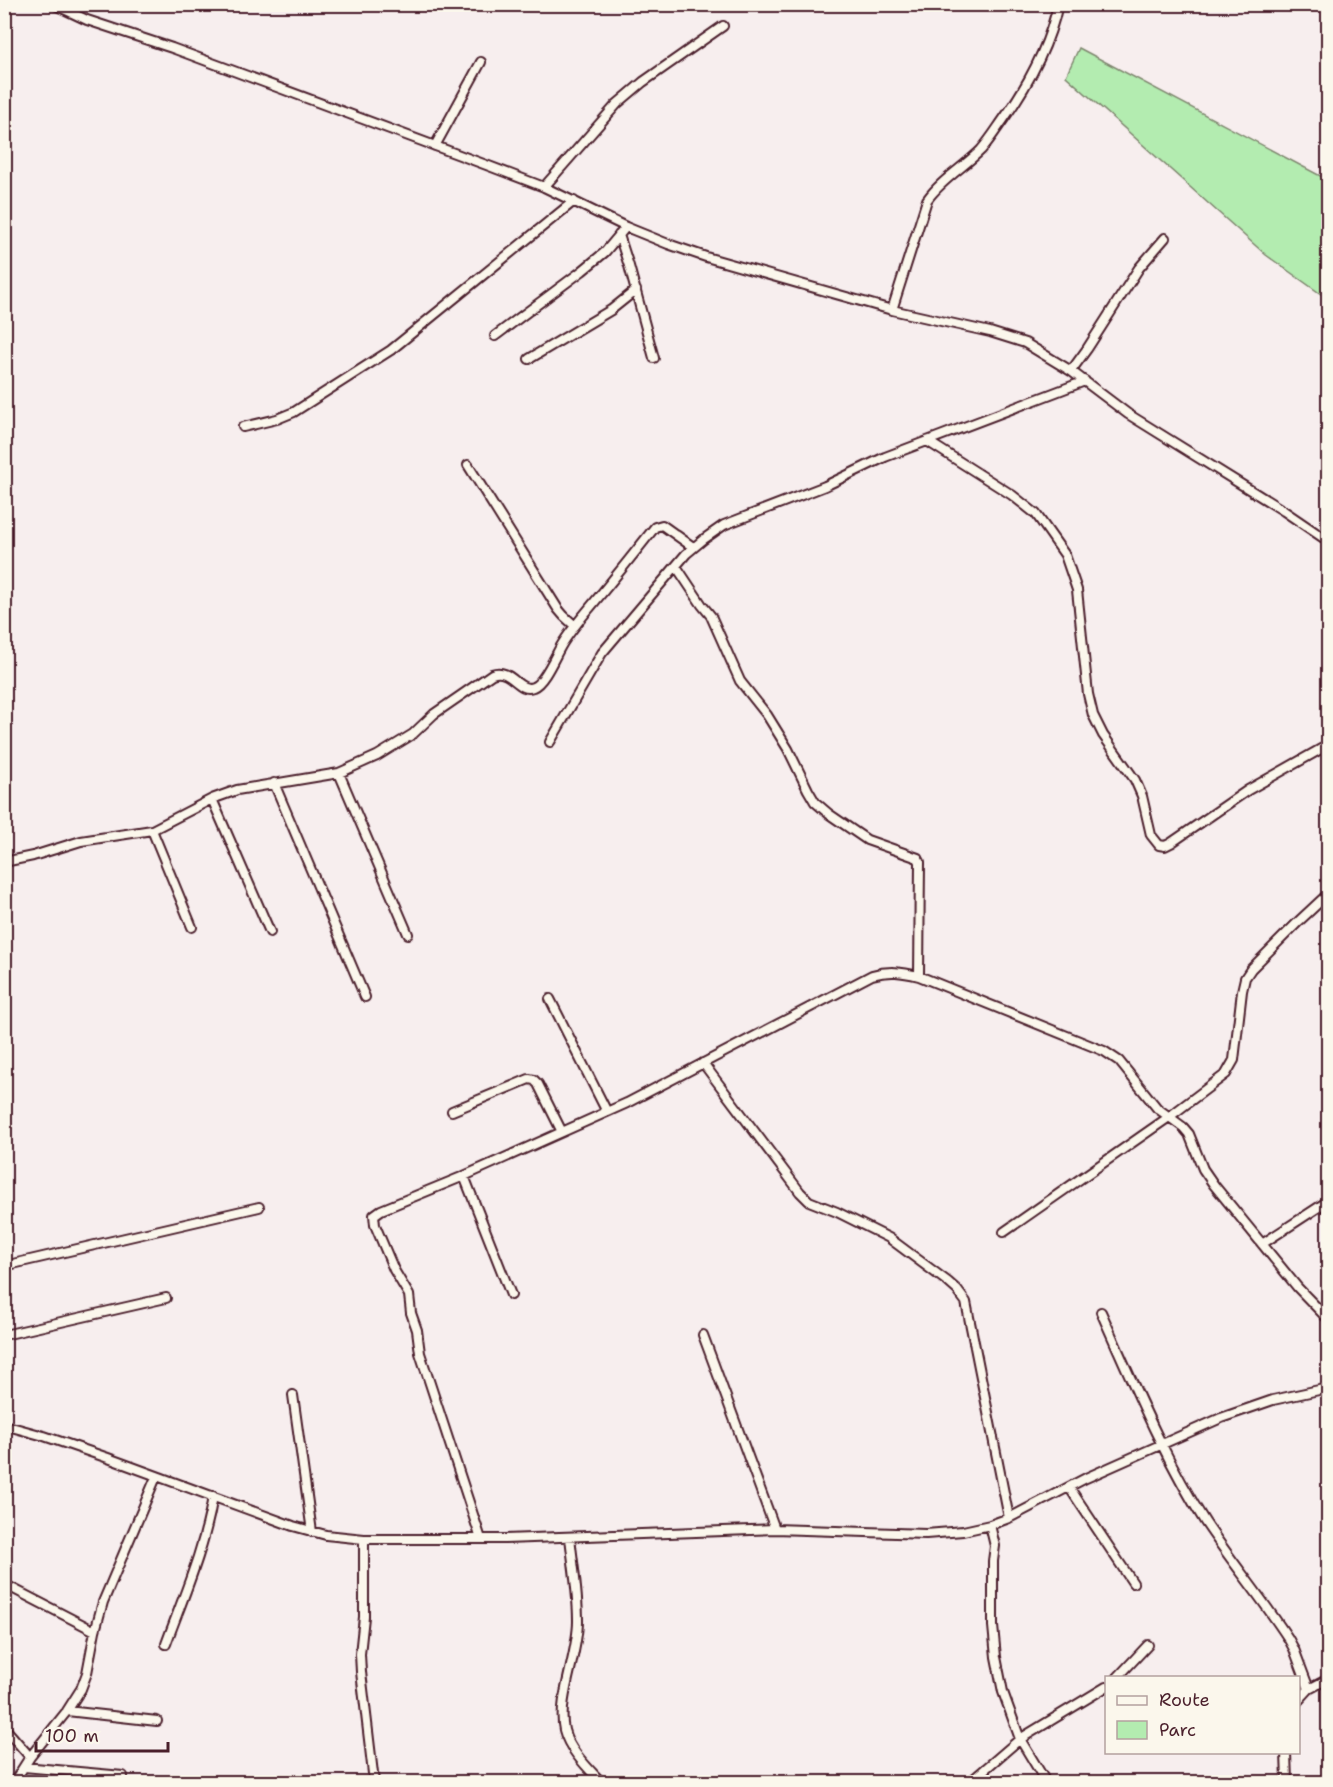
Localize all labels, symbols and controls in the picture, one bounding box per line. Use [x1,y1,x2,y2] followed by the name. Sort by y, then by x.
[1105,1676,1300,1754] legend
[1159,1688,1210,1712] text: Route
[36,1715,168,1753] scale bar
[1159,1718,1196,1742] text: Parc
[45,1724,99,1748] text: 100 m

